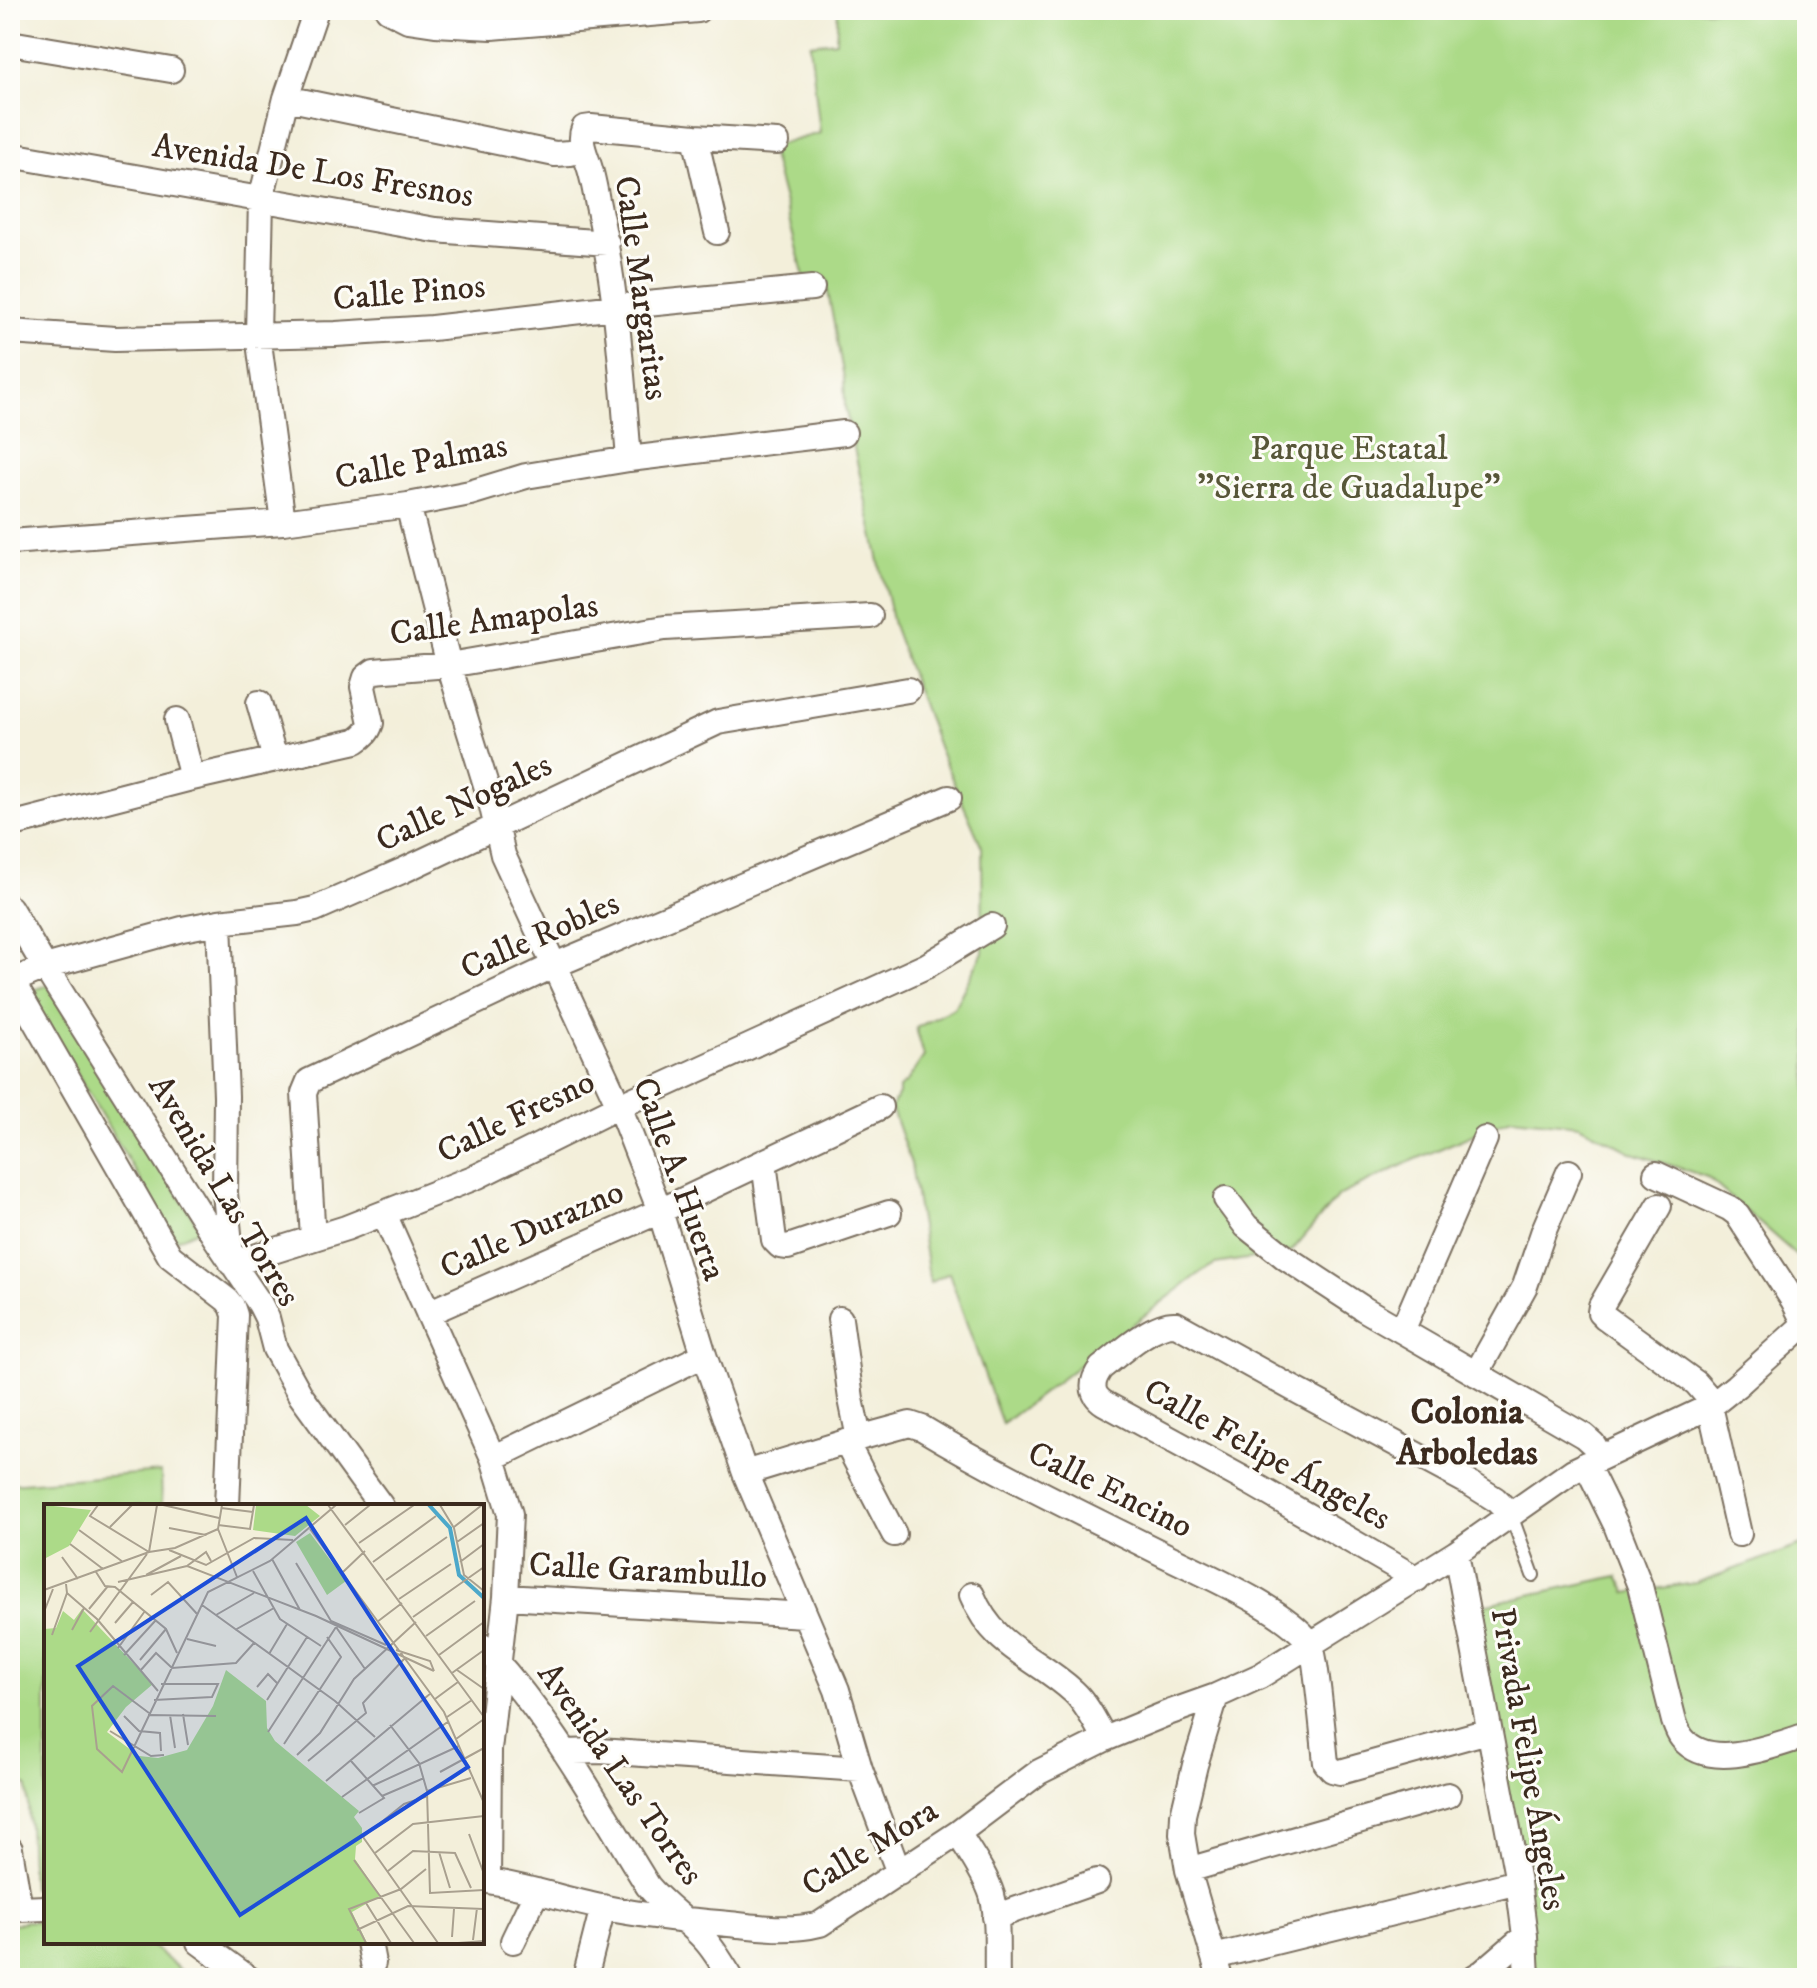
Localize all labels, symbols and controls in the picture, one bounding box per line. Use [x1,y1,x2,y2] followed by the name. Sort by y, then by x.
[150,125,476,217] street label: Avenida De Los Fresnos
[604,173,678,403] street label: Calle Margaritas
[331,265,487,321] street label: Calle Pinos
[331,425,511,499] street label: Calle Palmas
[1197,428,1501,509] park label: Parque Estatal "Sierra de Guadalupe"
[387,585,601,655] street label: Calle Amapolas
[369,744,559,862] street label: Calle Nogales
[454,882,626,990] street label: Calle Robles
[430,1061,602,1173] street label: Calle Fresno
[139,1068,309,1314] street label: Avenida Las Torres
[623,1072,735,1287] street label: Calle A. Huerta
[434,1171,630,1289] street label: Calle Durazno
[1136,1370,1398,1540] street label: Calle Felipe Ángeles
[1395,1390,1538,1476] district label: Colonia Arboledas
[1021,1432,1199,1548] street label: Calle Encino
[44,1504,484,1944] inset map
[528,1544,768,1598] street label: Calle Garambullo
[1481,1605,1575,1913] street label: Privada Felipe Ángeles
[528,1655,712,1893] street label: Avenida Las Torres
[794,1789,946,1906] street label: Calle Mora

